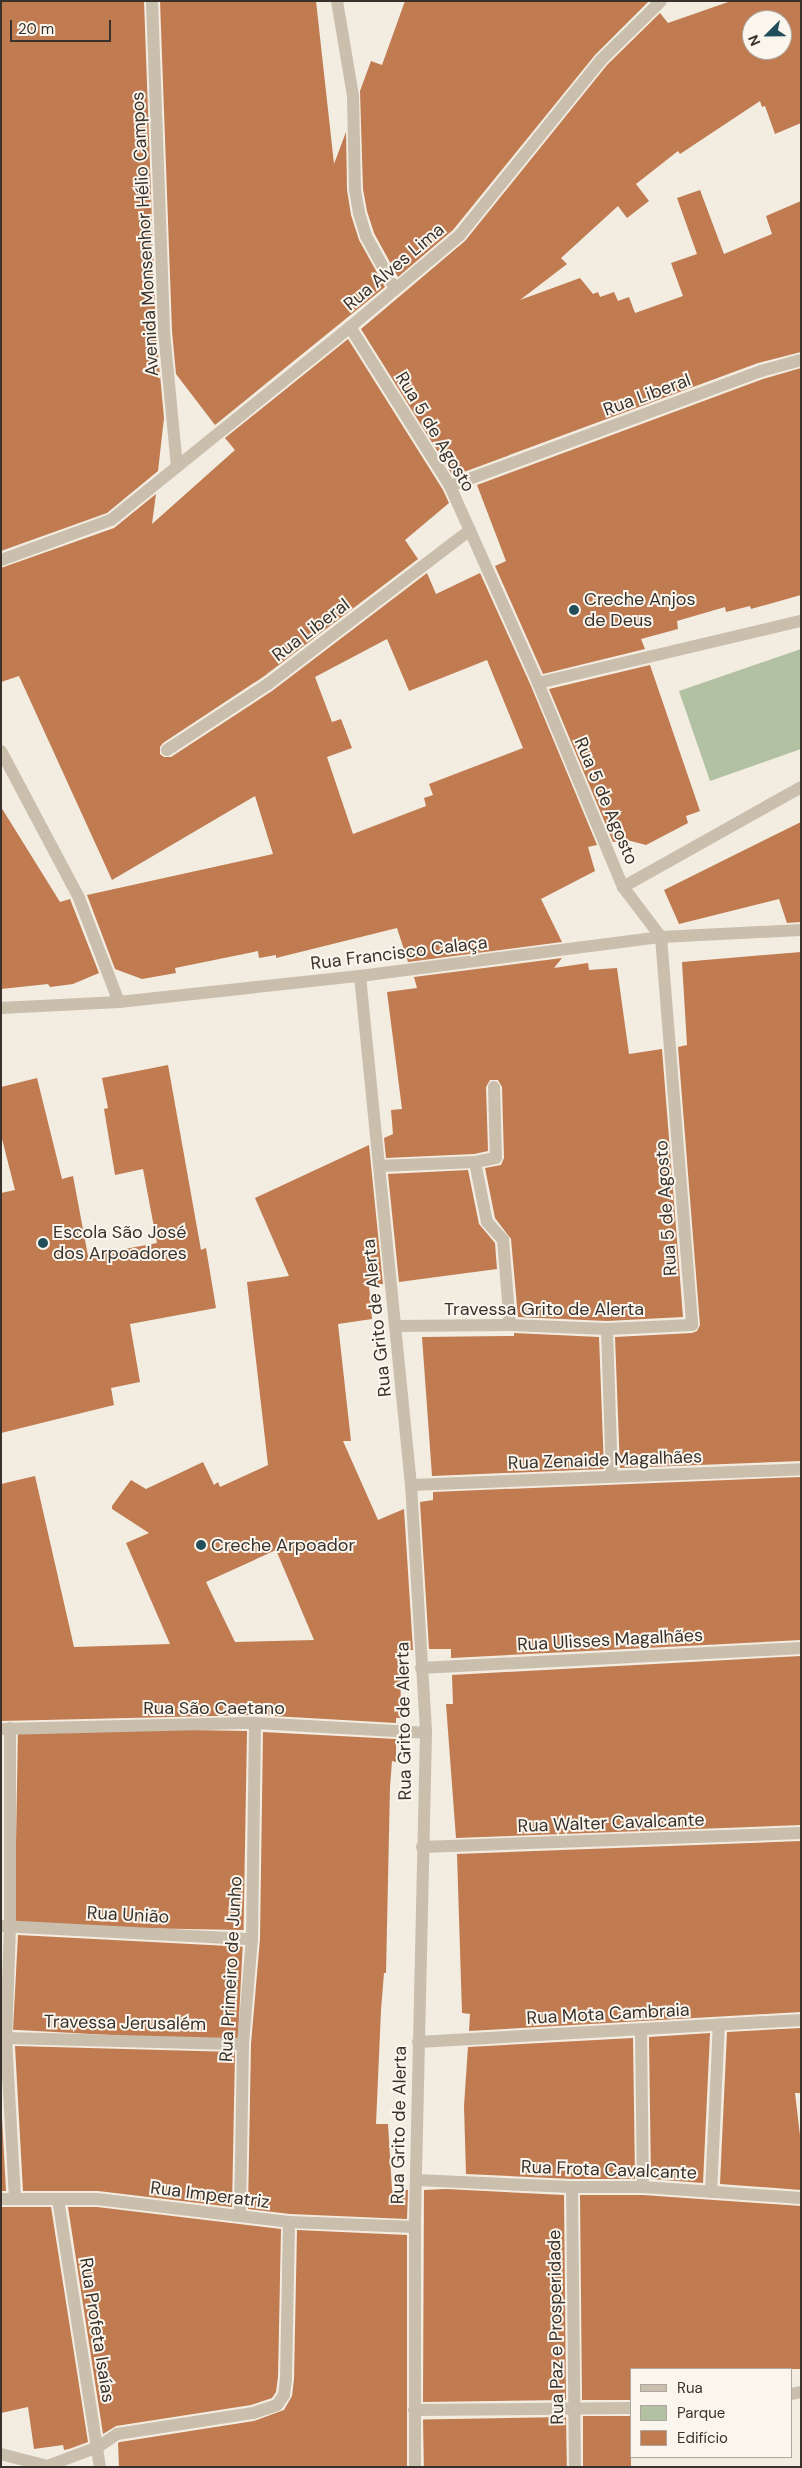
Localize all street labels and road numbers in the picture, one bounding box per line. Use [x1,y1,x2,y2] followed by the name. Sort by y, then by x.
[127,91,163,377] street label: Avenida Monsenhor Hélio Campos
[339,219,449,315] street label: Rua Alves Lima
[391,368,479,496] street label: Rua 5 de Agosto
[600,369,694,421] street label: Rua Liberal
[268,594,354,666] street label: Rua Liberal
[569,734,643,868] street label: Rua 5 de Agosto
[309,931,489,975] street label: Rua Francisco Calaça
[650,1139,682,1277] street label: Rua 5 de Agosto
[358,1238,396,1398] street label: Rua Grito de Alerta
[444,1298,644,1320] street label: Travessa Grito de Alerta
[507,1446,703,1474] street label: Rua Zenaide Magalhães
[517,1624,703,1656] street label: Rua Ulisses Magalhães
[392,1642,416,1800] street label: Rua Grito de Alerta
[143,1697,285,1719] street label: Rua São Caetano
[517,1809,705,1837] street label: Rua Walter Cavalcante
[215,1875,247,2063] street label: Rua Primeiro de Junho
[86,1902,170,1928] street label: Rua União
[526,1999,690,2029] street label: Rua Mota Cambraia
[44,2011,206,2035] street label: Travessa Jerusalém
[387,2046,411,2204] street label: Rua Grito de Alerta
[521,2156,697,2184] street label: Rua Frota Cavalcante
[149,2177,271,2213] street label: Rua Imperatriz
[544,2229,568,2425] street label: Rua Paz e Prosperidade
[75,2256,119,2404] street label: Rua Profeta Isaías

